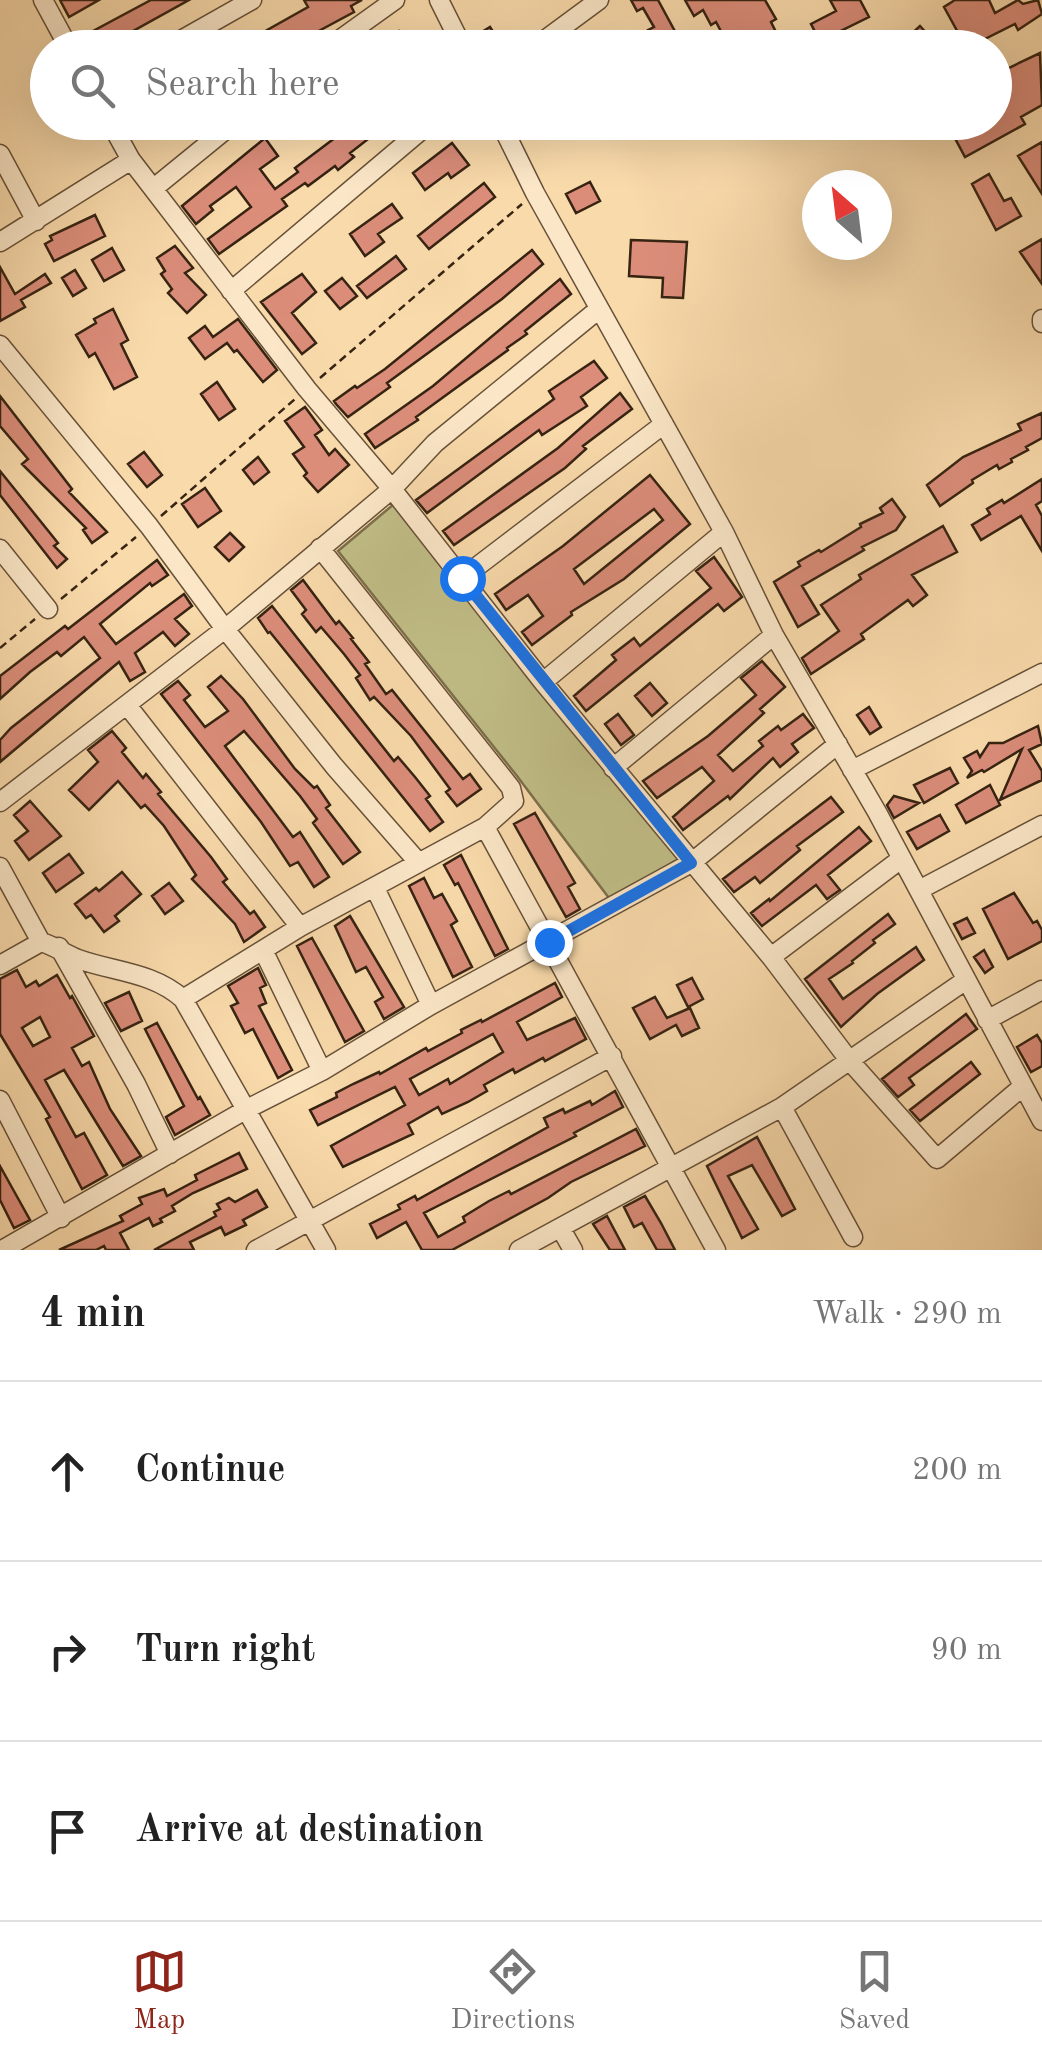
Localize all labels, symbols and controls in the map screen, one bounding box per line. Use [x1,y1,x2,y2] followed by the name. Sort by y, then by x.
[30,30,1012,140] search box
[65,58,120,113] icon: search
[145,66,340,104] text: Search here
[802,170,892,260] north arrow
[440,556,486,602] route start
[527,920,573,966] route end
[40,1294,146,1336] text: 4 min
[812,1299,1002,1331] text: Walk · 290 m
[40,1444,95,1499] icon: ahead
[135,1452,285,1490] text: Continue
[912,1455,1002,1487] text: 200 m
[40,1624,95,1679] icon: right
[135,1632,315,1670] text: Turn right
[931,1635,1002,1667] text: 90 m
[40,1804,95,1859] icon: arrive
[135,1812,484,1850] text: Arrive at destination
[132,1944,187,2039] tab: Map
[451,1944,575,2039] tab: Directions
[839,1944,910,2039] tab: Saved

